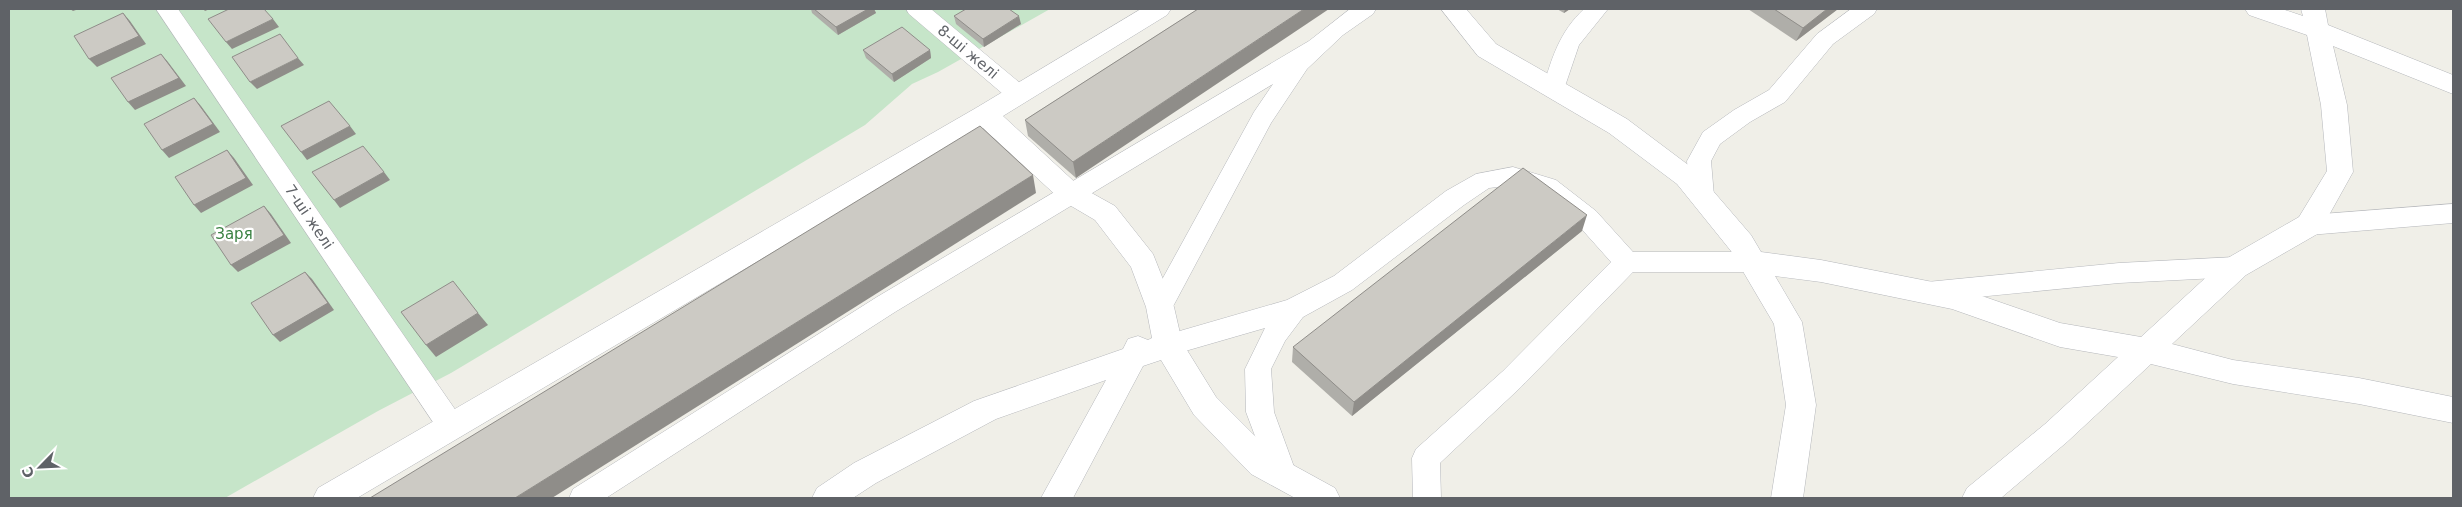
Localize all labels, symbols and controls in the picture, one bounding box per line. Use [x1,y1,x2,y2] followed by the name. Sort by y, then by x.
[934,21,1002,83] street label: 8-ші желі
[281,181,337,253] street label: 7-ші желі
[215,225,253,243] park label: Заря
[15,442,65,492] north arrow
[19,464,38,480] text: С

